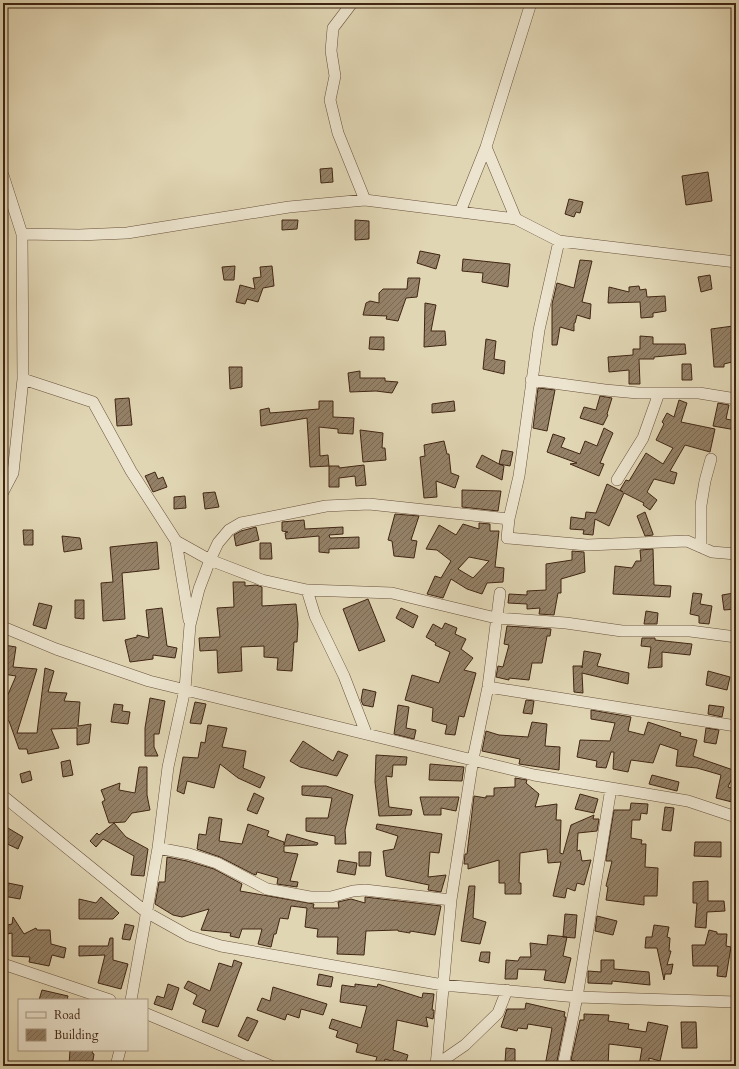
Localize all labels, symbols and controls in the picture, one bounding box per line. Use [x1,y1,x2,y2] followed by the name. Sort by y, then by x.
[18,999,148,1051] legend
[54,1007,81,1023] text: Road
[54,1027,99,1043] text: Building

